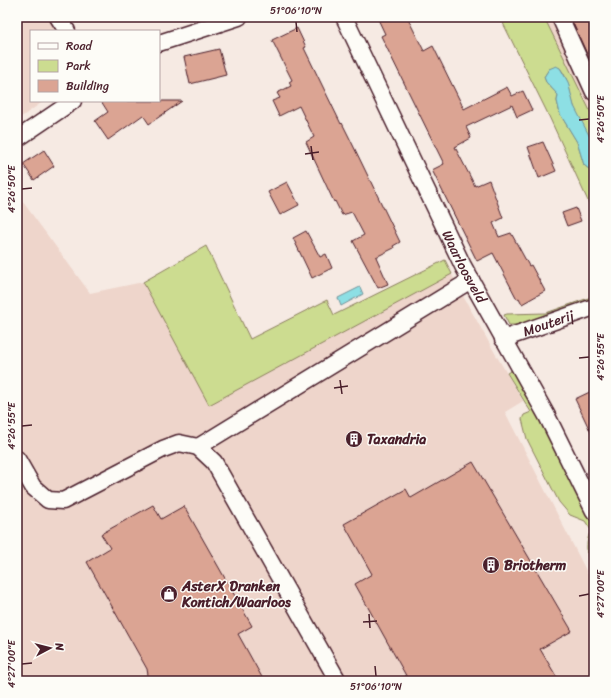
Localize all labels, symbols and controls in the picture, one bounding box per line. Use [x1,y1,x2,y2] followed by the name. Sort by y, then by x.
[270,2,322,20] text: 51°06'10"N
[30,30,160,102] legend
[66,35,93,57] text: Road
[66,55,91,77] text: Park
[66,75,109,97] text: Building
[592,94,610,143] text: 4°26'50"E
[3,164,21,213] text: 4°26'50"E
[435,226,494,309] street label: Waarloosveld
[519,303,578,344] street label: Mouterij
[592,332,610,381] text: 4°26'55"E
[3,401,21,450] text: 4°26'55"E
[367,427,426,452] place label: Taxandria
[344,429,364,449] building icon: Taxandria
[504,553,566,578] place label: Briotherm
[481,555,501,575] building icon: Briotherm
[592,569,610,618] text: 4°27'00"E
[181,574,291,615] place label: AsterX Dranken Kontich/Waarloos
[159,584,179,604] shop icon: AsterX Dranken Kontich/Waarloos
[30,628,70,668] north arrow
[3,639,21,688] text: 4°27'00"E
[49,641,69,652] text: N
[350,678,402,696] text: 51°06'10"N

